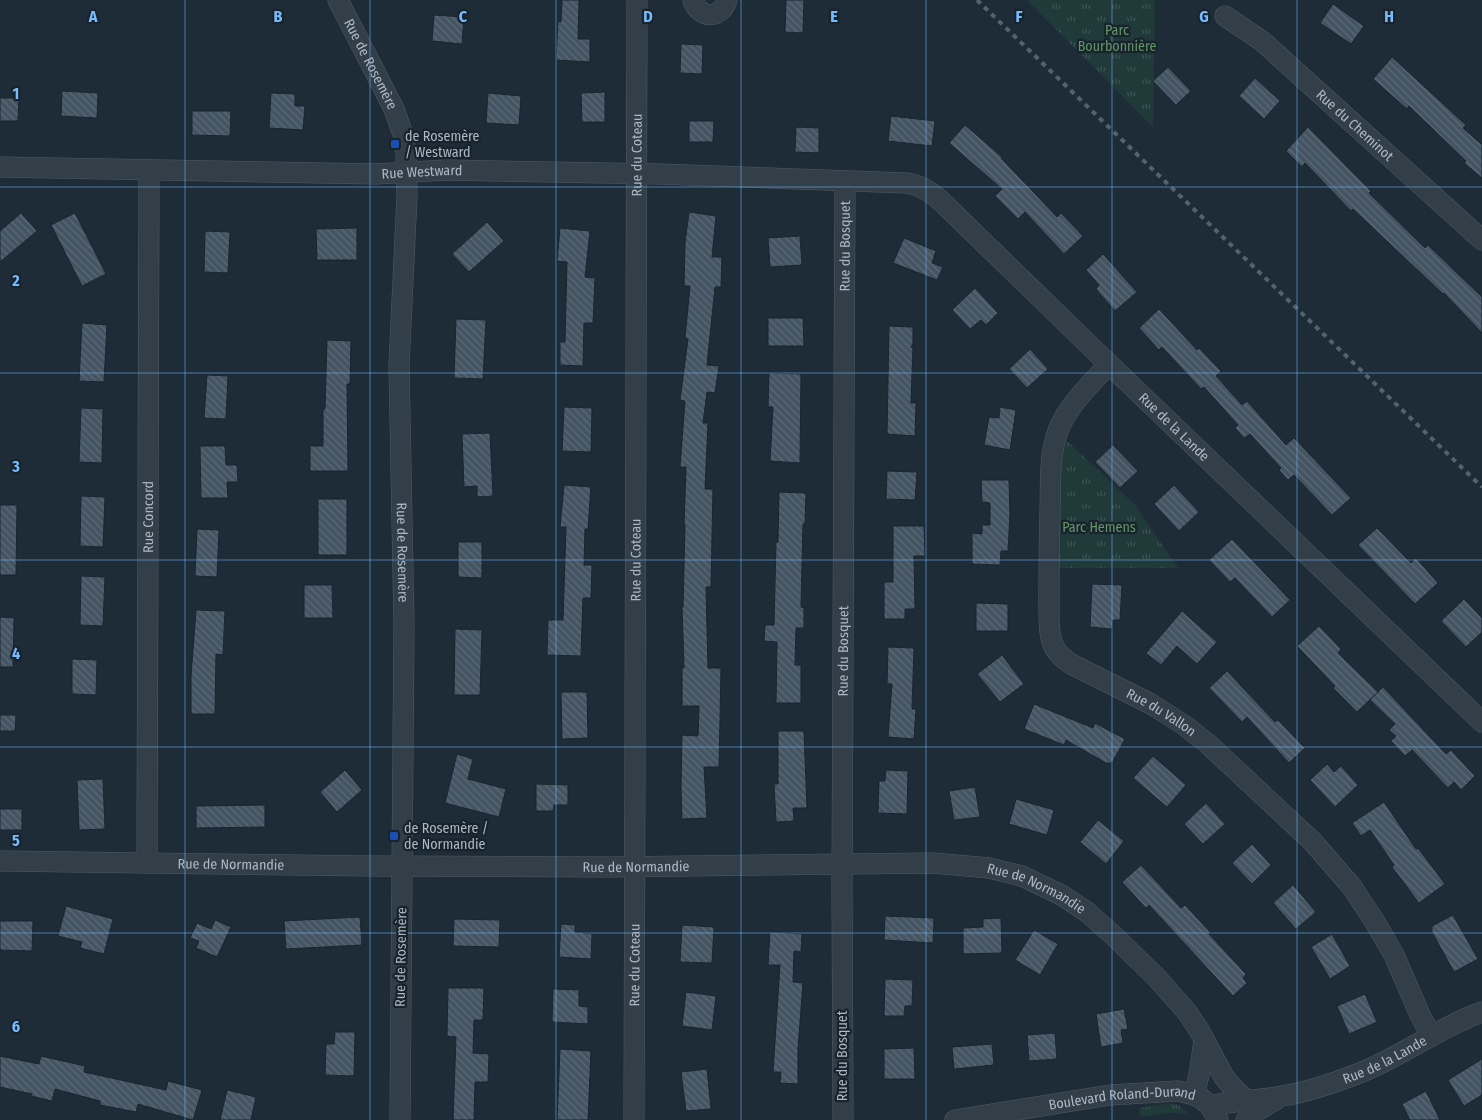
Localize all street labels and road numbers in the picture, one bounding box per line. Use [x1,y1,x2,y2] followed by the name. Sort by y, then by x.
[341,16,401,112] street label: Rue de Rosemère
[1313,86,1397,165] street label: Rue du Cheminot
[628,114,645,196] street label: Rue du Coteau
[381,161,462,182] street label: Rue Westward
[836,200,853,291] street label: Rue du Bosquet
[1135,389,1213,465] street label: Rue de la Lande
[139,481,157,553] street label: Rue Concord
[393,502,412,602] street label: Rue de Rosemère
[627,519,644,601] street label: Rue du Coteau
[834,605,852,696] street label: Rue du Bosquet
[1124,685,1200,740] street label: Rue du Vallon
[178,855,285,873] street label: Rue de Normandie
[583,858,689,876] street label: Rue de Normandie
[985,859,1089,917] street label: Rue de Normandie
[392,907,410,1007] street label: Rue de Rosemère
[626,924,643,1006] street label: Rue du Coteau
[834,1010,851,1101] street label: Rue du Bosquet
[1340,1032,1430,1087] street label: Rue de la Lande
[1047,1082,1198,1113] street label: Boulevard Roland-Durand

